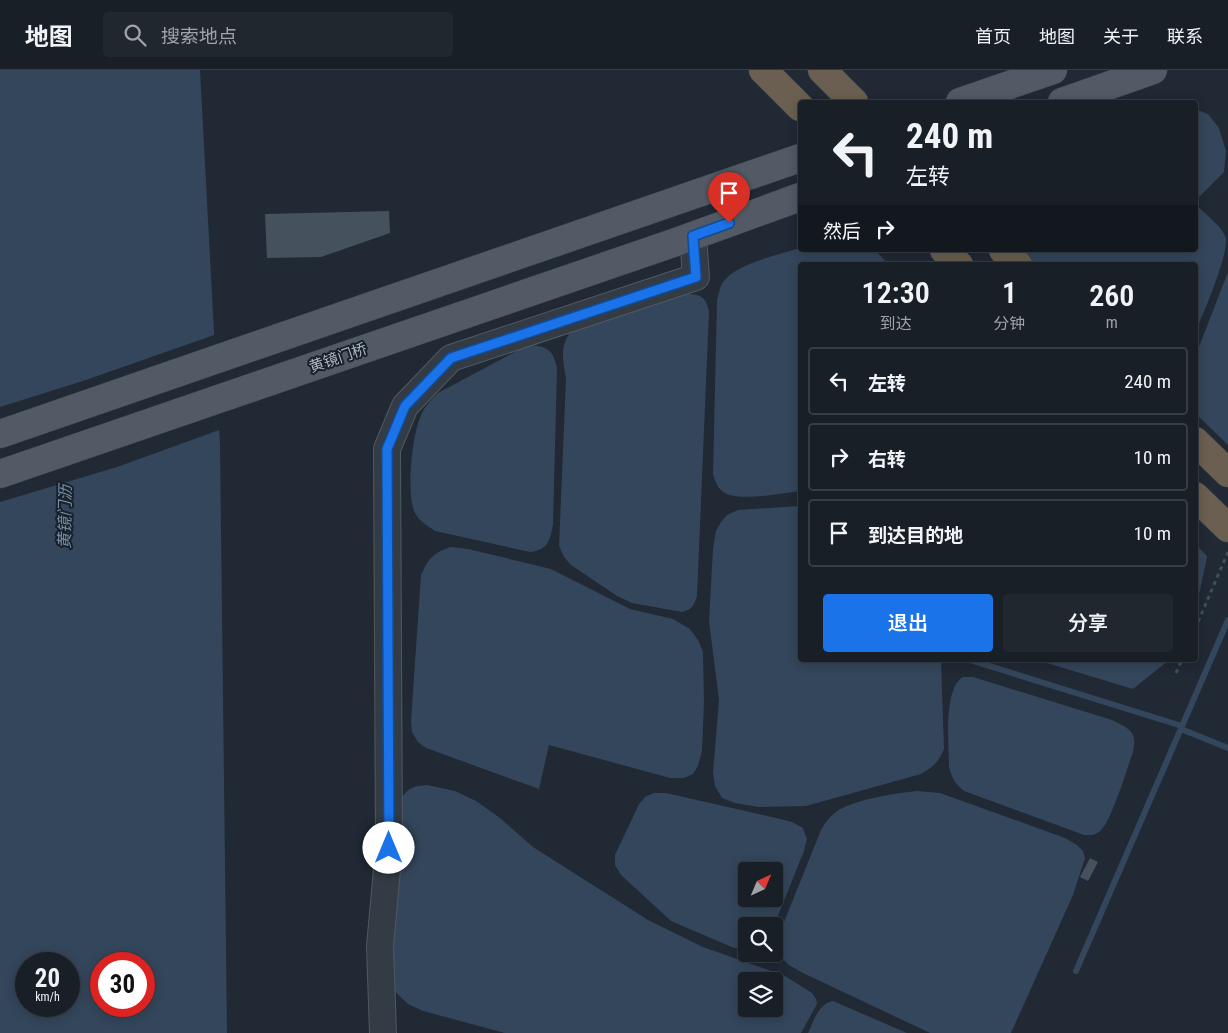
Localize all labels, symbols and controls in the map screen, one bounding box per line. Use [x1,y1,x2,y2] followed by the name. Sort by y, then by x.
[103,12,453,57] search box
[121,21,149,49] icon: search
[25,23,73,51] text: 地图
[161,25,237,48] text: 搜索地点
[975,26,1011,47] text: 首页
[1039,26,1075,47] text: 地图
[1103,26,1139,47] text: 关于
[1167,26,1203,47] text: 联系
[906,116,993,157] text: 240 m
[823,120,888,185] icon: left
[906,164,950,189] text: 左转
[708,172,750,223] pin
[715,179,743,207] icon: arrive
[871,215,899,243] icon: right
[823,220,861,243] text: 然后
[862,275,930,310] text: 12:30
[1002,275,1017,310] text: 1
[1089,278,1134,313] text: 260
[1106,313,1118,332] text: m
[880,314,912,333] text: 到达
[994,314,1026,333] text: 分钟
[307,340,369,376] street label: 黄镜门桥
[825,367,853,395] icon: left
[1124,370,1171,393] text: 240 m
[868,372,906,395] text: 左转
[825,443,853,471] icon: right
[1134,446,1171,469] text: 10 m
[868,448,906,471] text: 右转
[55,482,75,549] water label: 黄镜门沥
[825,519,853,547] icon: arrive
[1134,522,1171,545] text: 10 m
[868,524,963,547] text: 到达目的地
[823,594,993,652] button: 退出
[1003,594,1173,652] button: 分享
[362,821,414,873] position arrow
[738,862,782,908] north arrow
[738,862,783,1017] map controls
[738,917,783,962] button: search
[90,952,155,1017] speed limit sign: 30
[35,964,60,993] text: 20
[738,972,783,1017] button: layers
[35,990,60,1004] text: km/h

